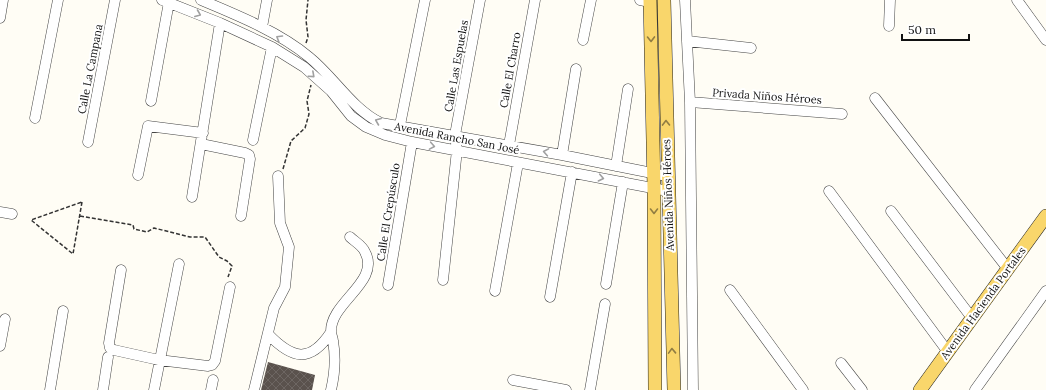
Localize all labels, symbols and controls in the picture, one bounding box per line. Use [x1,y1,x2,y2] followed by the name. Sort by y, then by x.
[195,9,202,17] one-way arrow
[902,16,969,42] scale bar
[441,19,471,113] street label: Calle Las Espuelas
[908,22,936,37] text: 50 m
[74,23,106,115] street label: Calle La Campana
[496,31,524,109] street label: Calle El Charro
[276,35,283,42] one-way arrow
[646,36,655,42] one-way arrow
[308,70,315,77] one-way arrow
[712,85,822,107] street label: Privada Niños Héroes
[374,117,381,125] one-way arrow
[392,119,521,157] street label: Avenida Rancho San José
[662,120,670,126] one-way arrow
[659,139,677,252] street label: Avenida Niños Héroes
[429,141,435,149] one-way arrow
[543,148,550,157] one-way arrow
[373,162,403,262] street label: Calle El Crepúsculo
[598,173,604,181] one-way arrow
[650,208,658,214] one-way arrow
[937,244,1029,363] street label: Avenida Hacienda Portales
[668,348,677,354] one-way arrow

